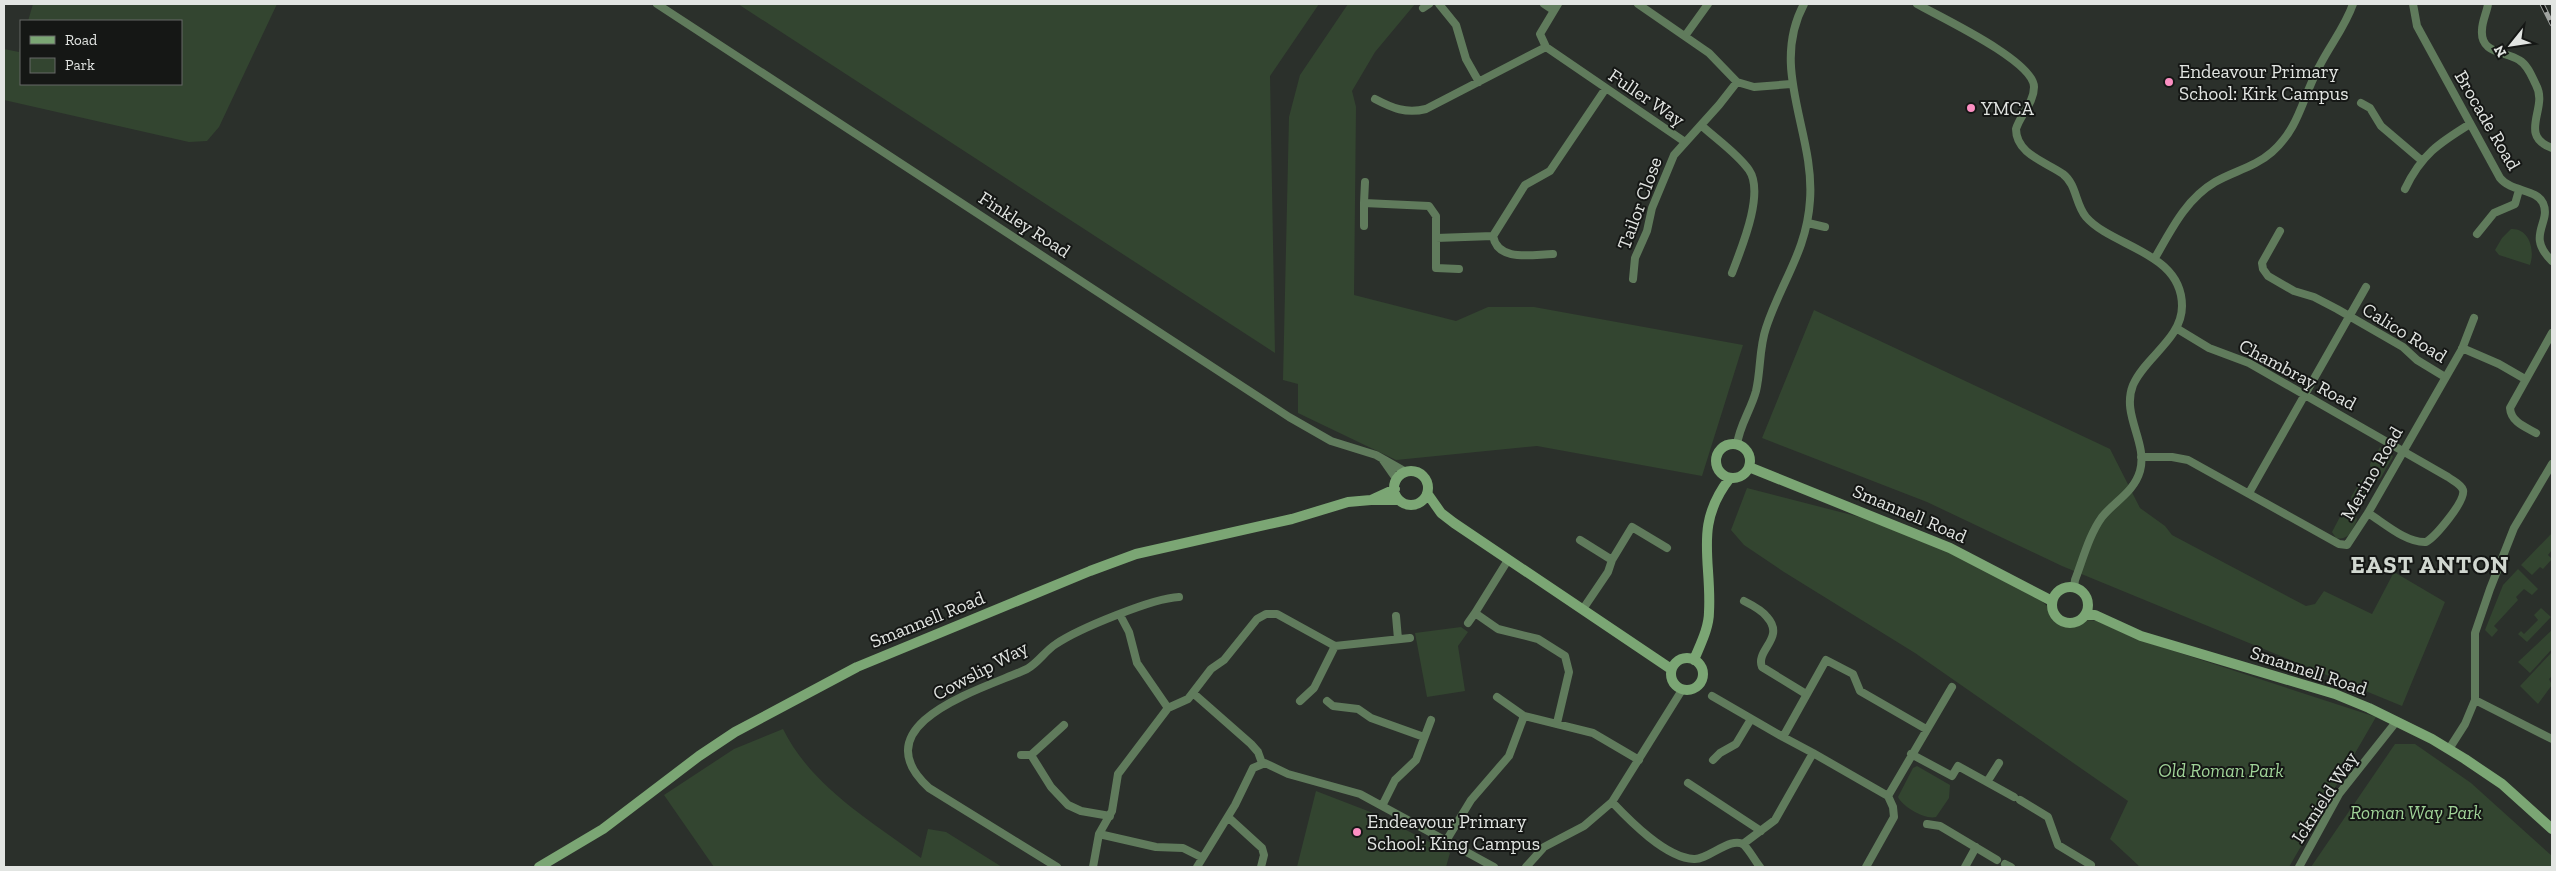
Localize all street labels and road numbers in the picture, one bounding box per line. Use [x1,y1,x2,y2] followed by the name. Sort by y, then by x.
[1604,64,1689,131] street label: Fuller Way
[2450,66,2526,175] street label: Brocade Road
[1612,154,1667,253] street label: Tailor Close
[975,186,1075,263] street label: Finkley Road
[2358,297,2452,368] street label: Calico Road
[2235,334,2361,415] street label: Chambray Road
[2335,422,2408,524] street label: Merino Road
[1849,479,1971,548] street label: Smannell Road
[866,586,988,653] street label: Smannell Road
[929,636,1032,705] street label: Cowslip Way
[2247,641,2371,700] street label: Smannell Road
[2286,747,2363,847] street label: Icknield Way

